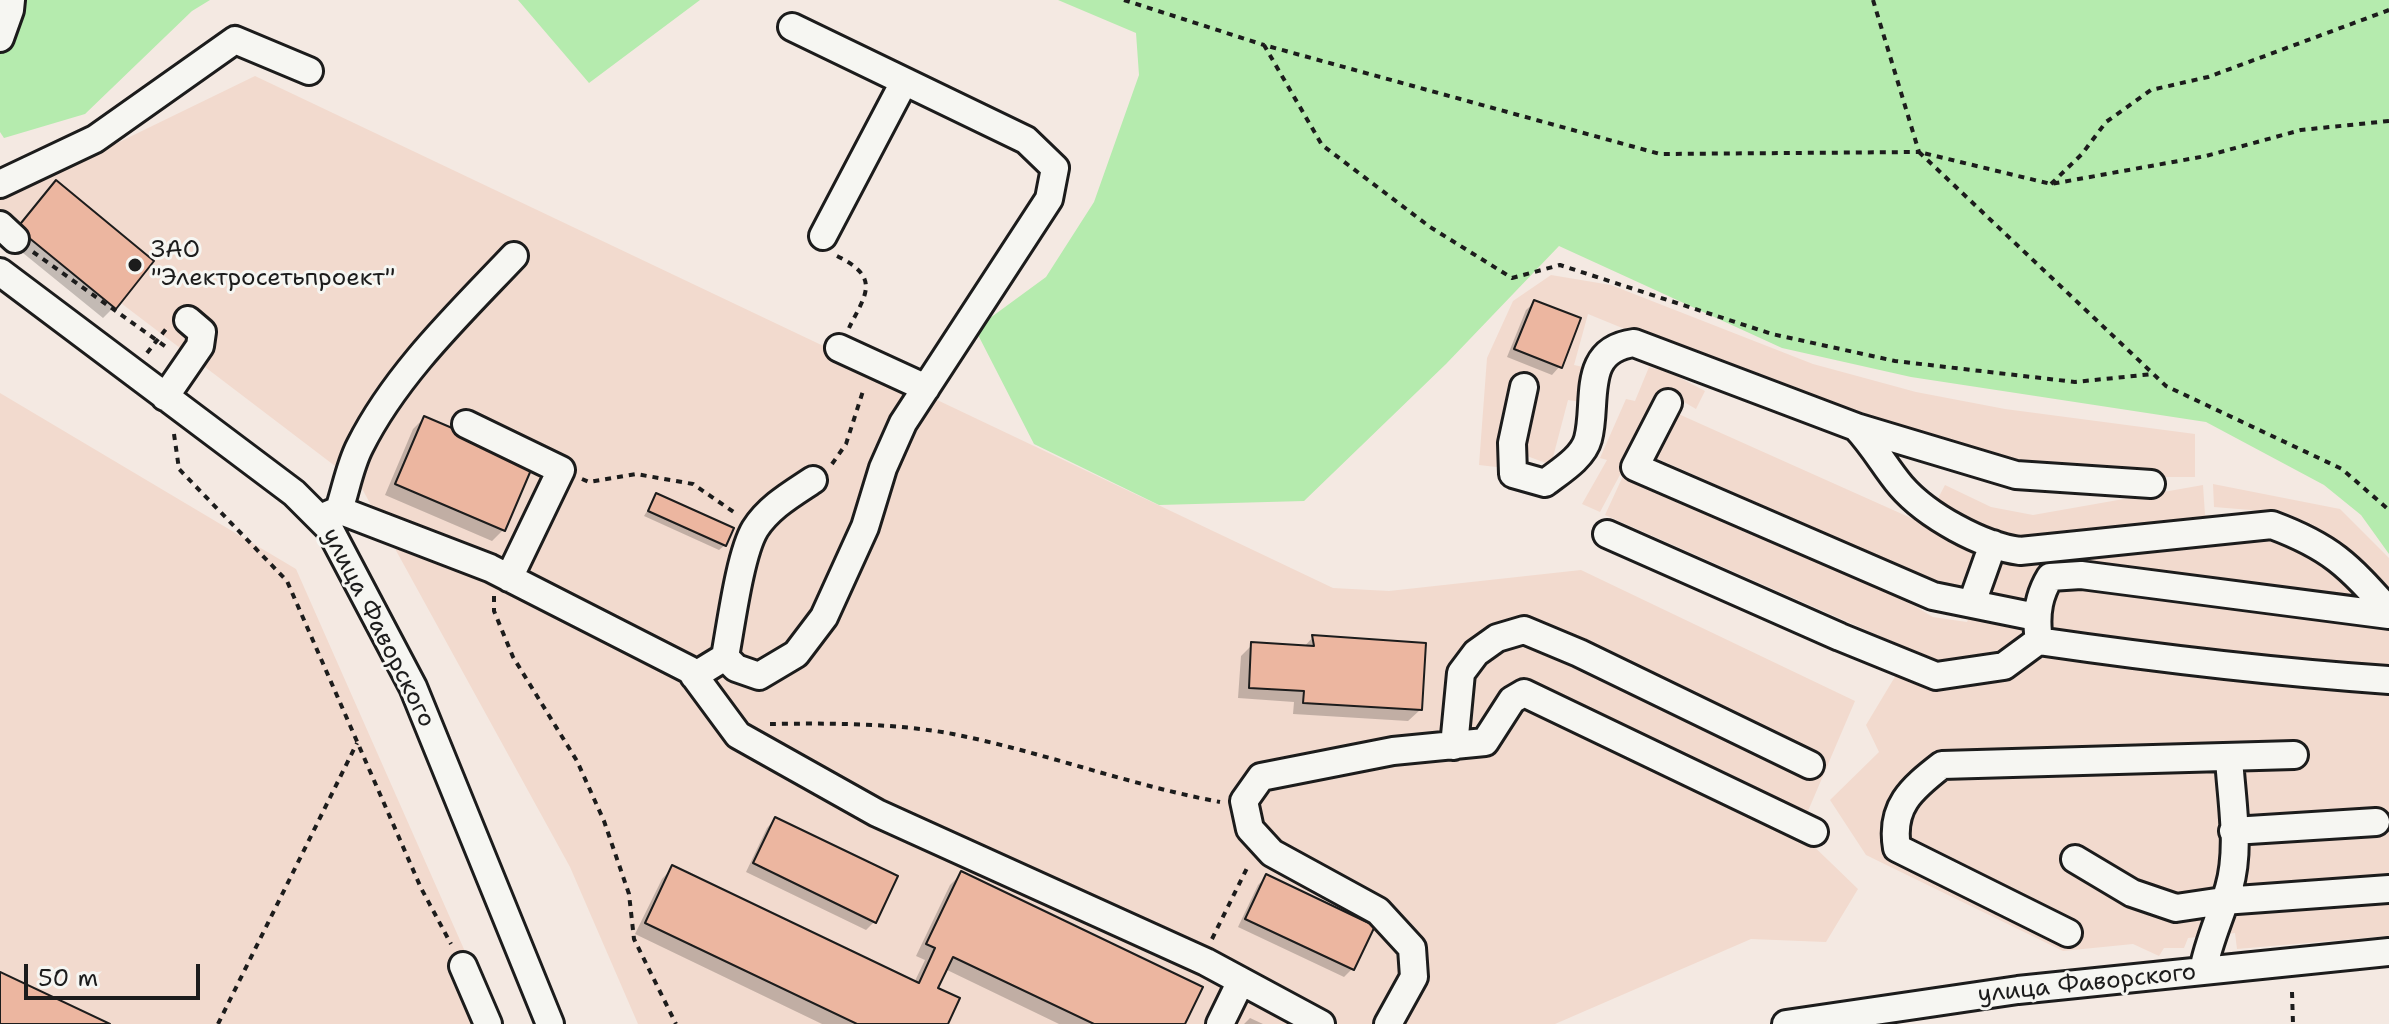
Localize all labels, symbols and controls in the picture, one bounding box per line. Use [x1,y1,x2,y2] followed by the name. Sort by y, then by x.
[151,237,395,293] place label: ЗАО "Электросетьпроект"
[126,256,144,274] marker: ЗАО "Электросетьпроект"
[315,524,441,732] street label: улица Фаворского
[28,948,204,998] scale bar
[1976,958,2198,1010] street label: улица Фаворского
[38,962,98,994] text: 50 m

